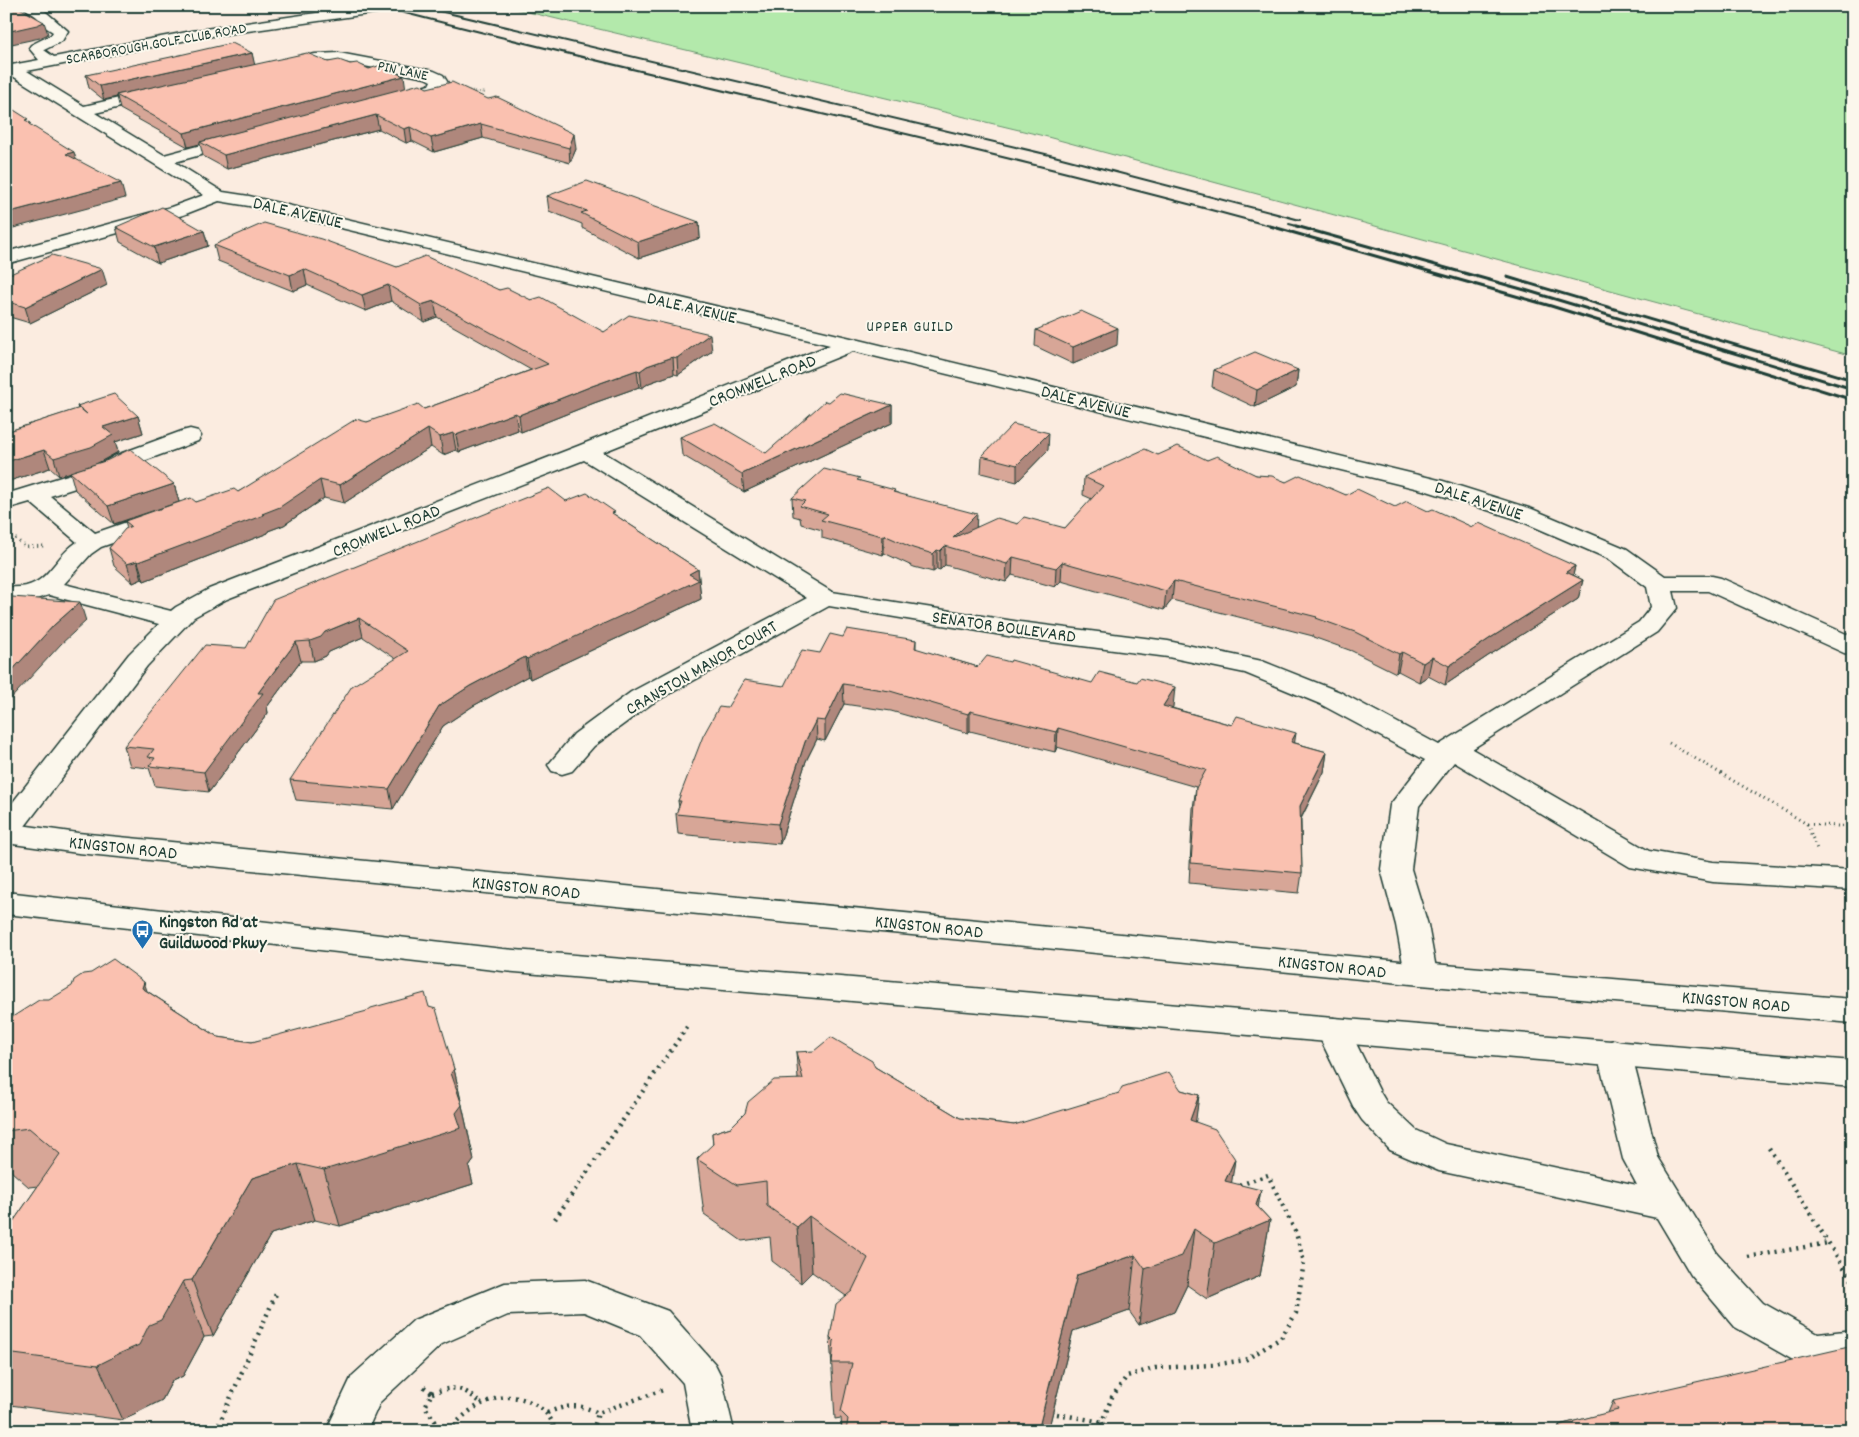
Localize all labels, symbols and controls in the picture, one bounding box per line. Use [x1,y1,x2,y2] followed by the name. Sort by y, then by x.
[64,18,248,72] street label: SCARBOROUGH GOLF CLUB ROAD
[375,56,430,88] street label: PIN LANE
[250,192,345,237] street label: DALE AVENUE
[644,287,739,332] street label: DALE AVENUE
[866,316,954,339] district label: UPPER GUILD
[705,349,821,415] street label: CROMWELL ROAD
[1038,380,1133,427] street label: DALE AVENUE
[1431,476,1525,528] street label: DALE AVENUE
[329,499,445,565] street label: CROMWELL ROAD
[930,606,1077,651] street label: SENATOR BOULEVARD
[622,616,783,723] street label: CRANSTON MANOR COURT
[67,831,178,868] street label: KINGSTON ROAD
[470,871,581,908] street label: KINGSTON ROAD
[873,910,984,947] street label: KINGSTON ROAD
[159,911,267,957] place label: Kingston Rd at Guildwood Pkwy
[131,919,155,950] bus stop icon: Kingston Rd at Guildwood Pkwy
[1276,950,1387,987] street label: KINGSTON ROAD
[1681,986,1791,1021] street label: KINGSTON ROAD

